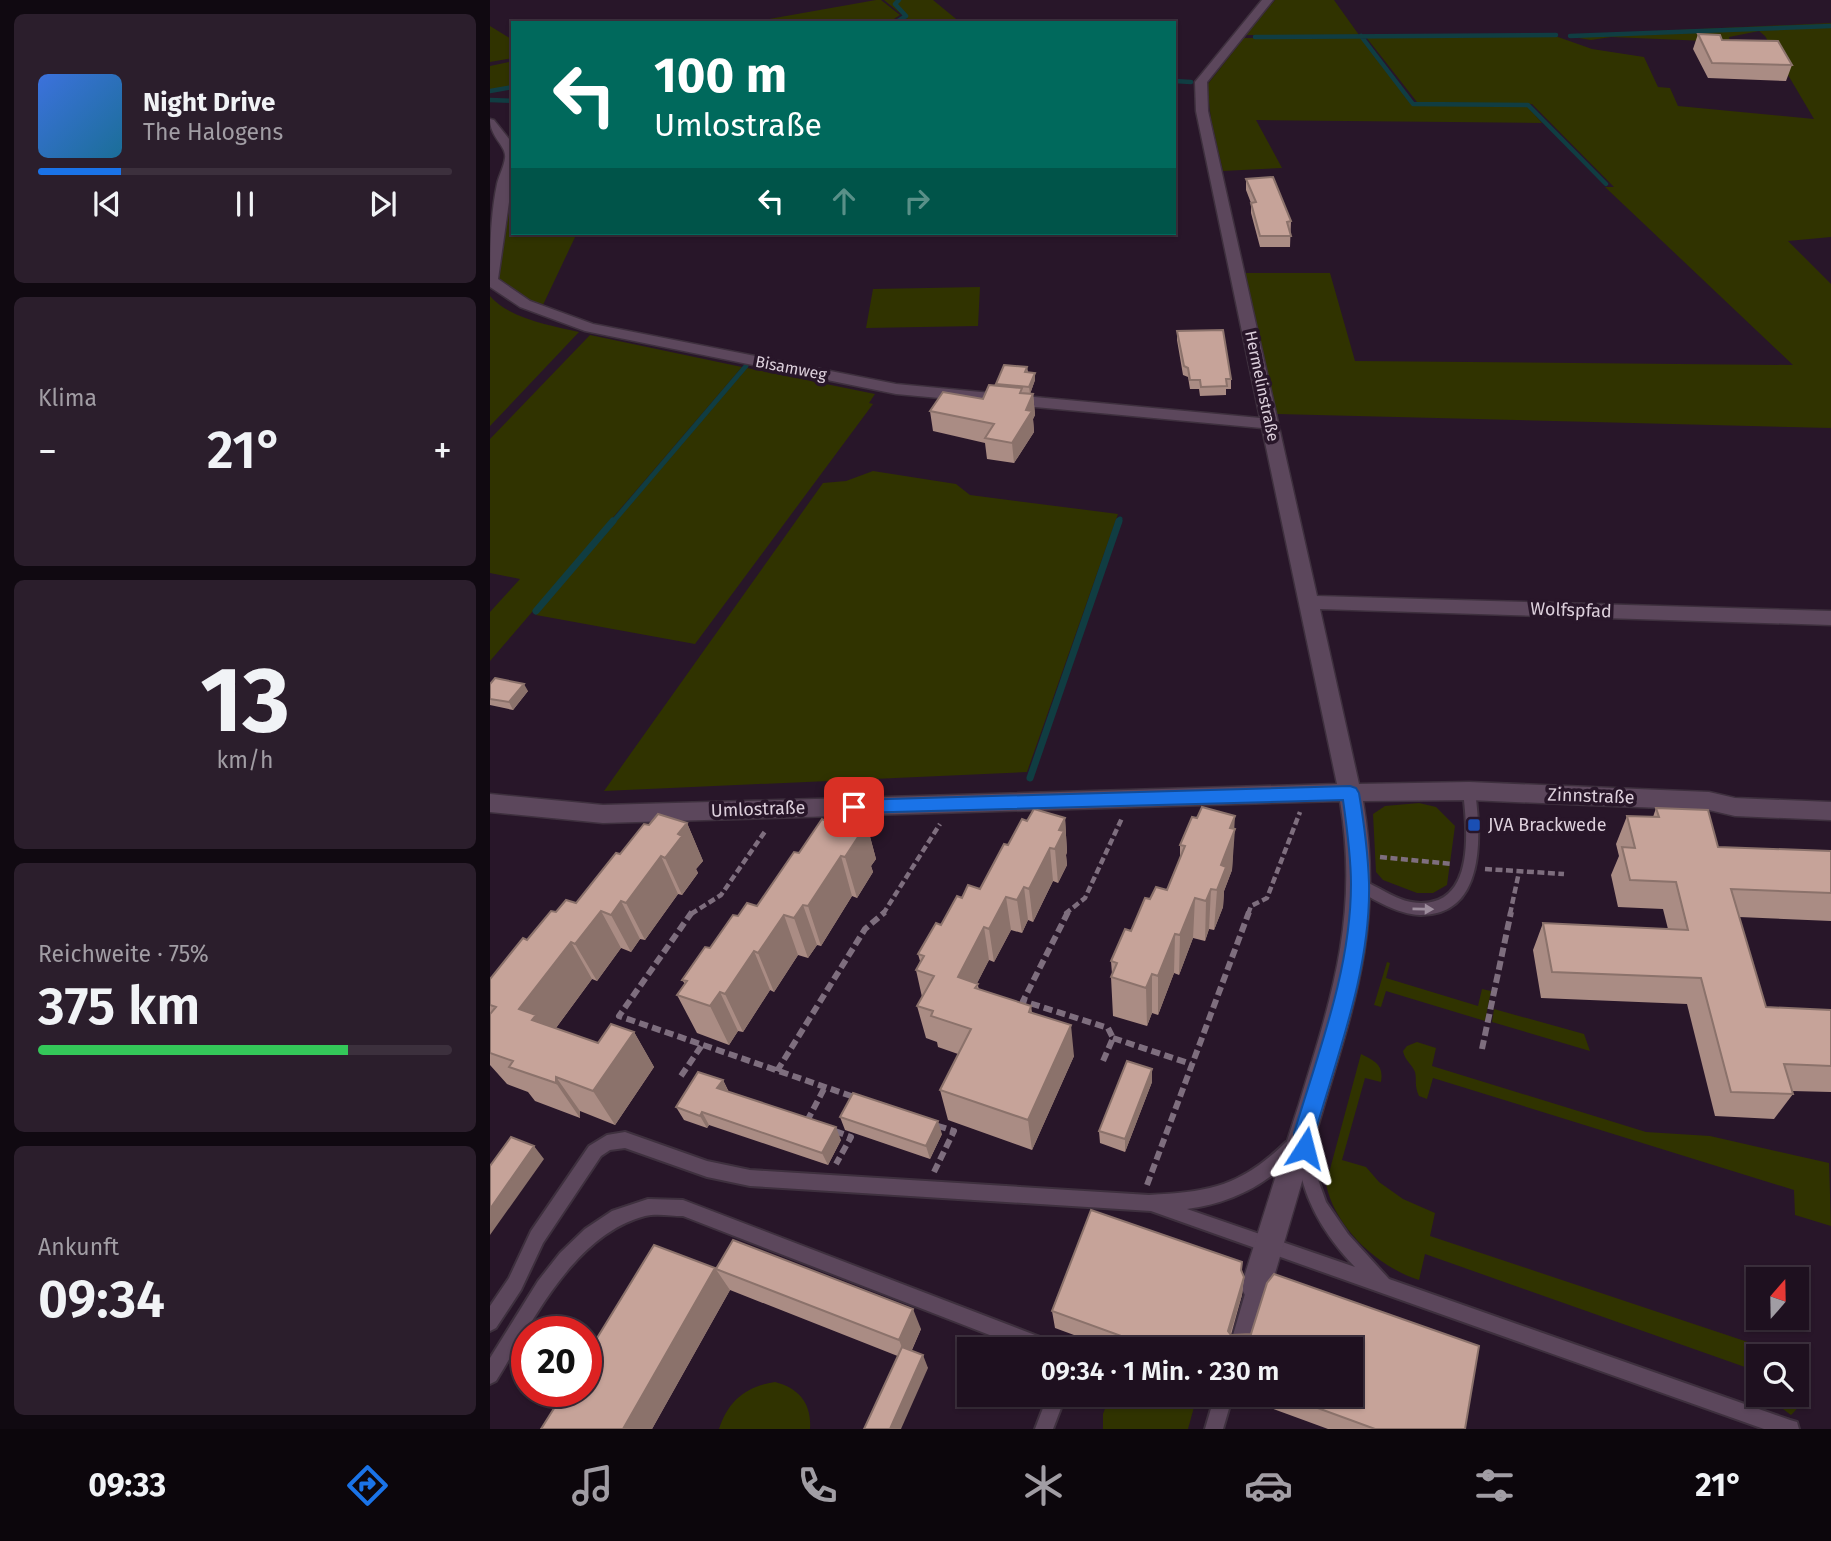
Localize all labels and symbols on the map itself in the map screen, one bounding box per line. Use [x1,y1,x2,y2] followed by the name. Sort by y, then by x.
[1241,329,1283,443] street label: Hermelinstraße
[754,352,829,384] street label: Bisamweg
[1530,598,1612,622] street label: Wolfspfad
[824,777,884,837] pin
[1547,783,1635,809] street label: Zinnstraße
[710,796,806,822] street label: Umlostraße
[1488,814,1607,836] place label: JVA Brackwede
[1466,817,1482,833] marker: JVA Brackwede
[1412,903,1434,915] one-way arrow
[1268,1111,1342,1185] position arrow
[1746,1267,1810,1330] north arrow
[511,1316,602,1407] speed limit sign: 20

